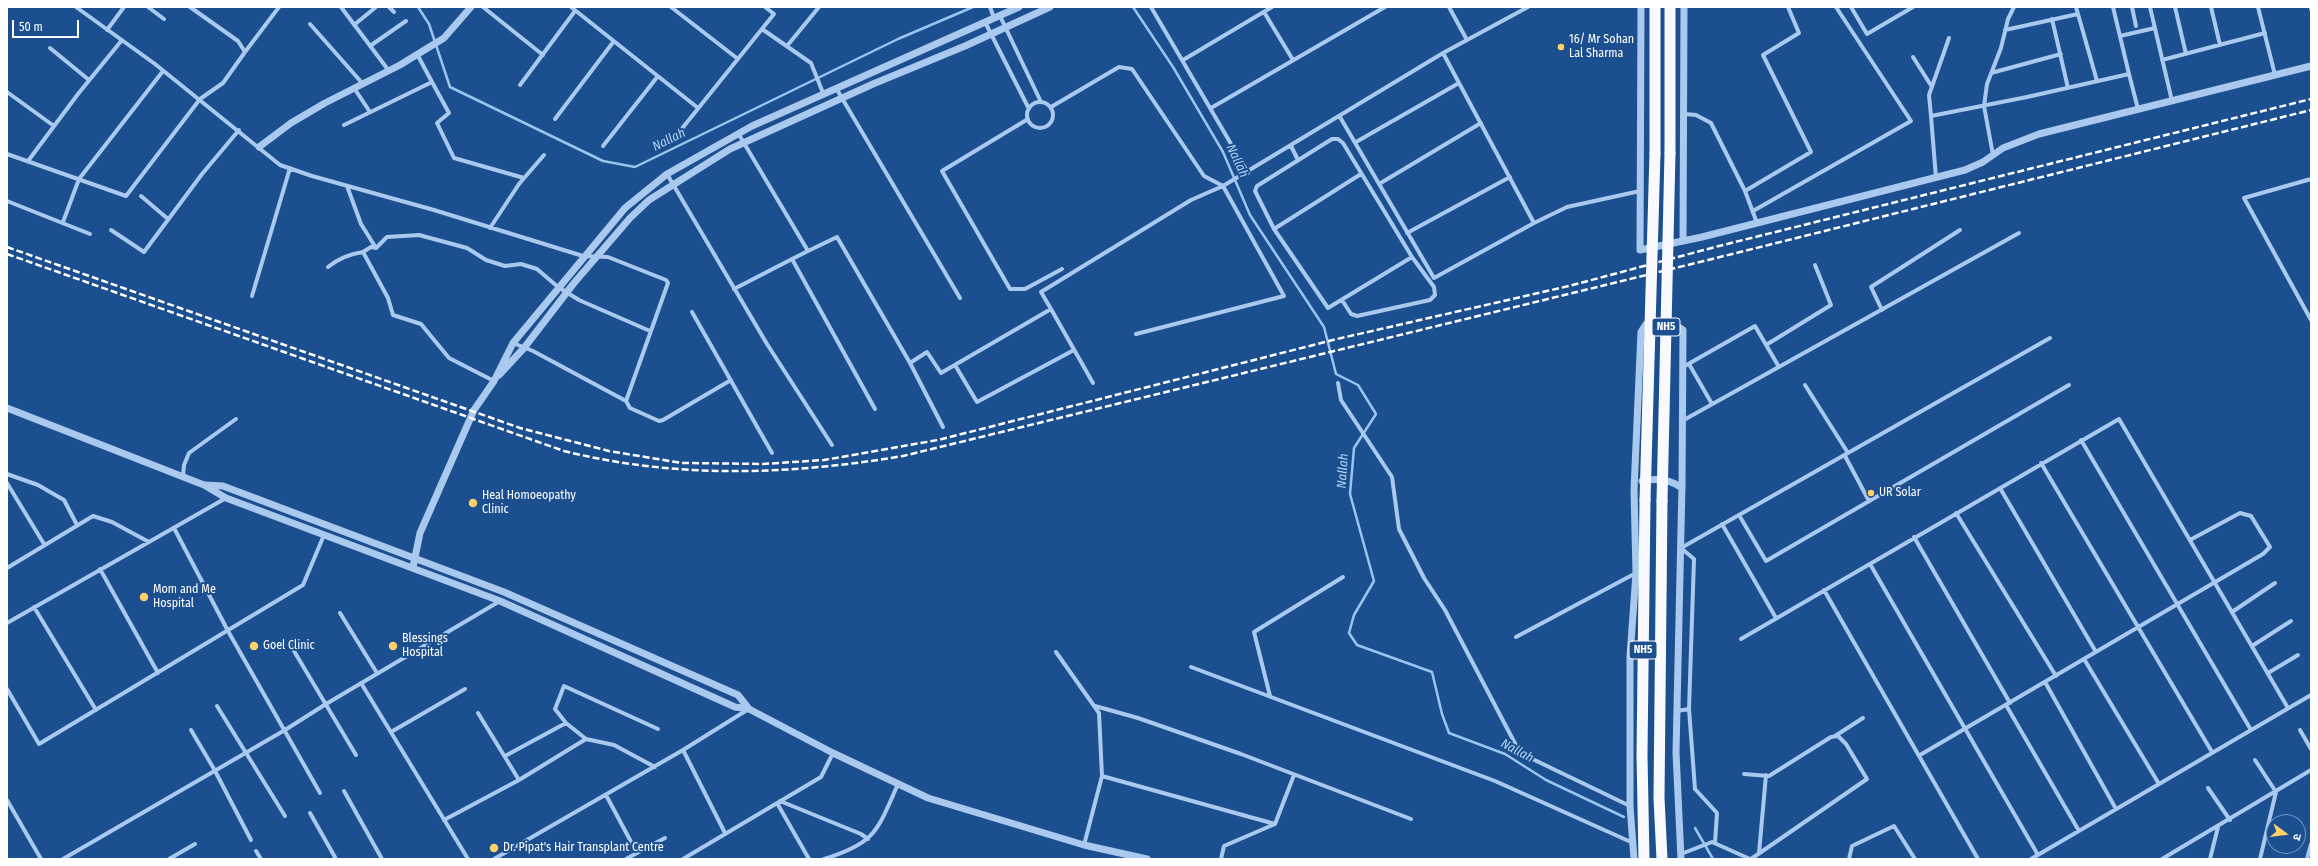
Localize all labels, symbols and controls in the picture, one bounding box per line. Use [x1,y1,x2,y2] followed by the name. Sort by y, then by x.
[14,12,81,38] scale bar
[19,20,43,34] text: 50 m
[1569,33,1634,61] place label: 16/ Mr Sohan Lal Sharma
[1556,42,1566,52] marker: 16/ Mr Sohan Lal Sharma
[650,125,688,155] water label: Nallah
[1223,142,1251,180] water label: Nallah
[1652,318,1680,336] road number: NH5
[1334,453,1352,489] water label: Nallah
[1879,486,1921,500] place label: UR Solar
[1866,488,1876,498] marker: UR Solar
[482,489,576,517] place label: Heal Homoeopathy Clinic
[467,497,479,509] marker: Heal Homoeopathy Clinic
[153,583,216,611] place label: Mom and Me Hospital
[138,591,150,603] marker: Mom and Me Hospital
[402,632,448,660] place label: Blessings Hospital
[263,639,315,653] place label: Goel Clinic
[248,640,260,652] marker: Goel Clinic
[387,640,399,652] marker: Blessings Hospital
[1629,641,1657,659] road number: NH5
[1498,736,1536,766] water label: Nallah
[2266,814,2306,854] north arrow
[2290,832,2304,842] text: उ
[503,841,664,855] place label: Dr. Pipat's Hair Transplant Centre
[488,842,500,854] marker: Dr. Pipat's Hair Transplant Centre

